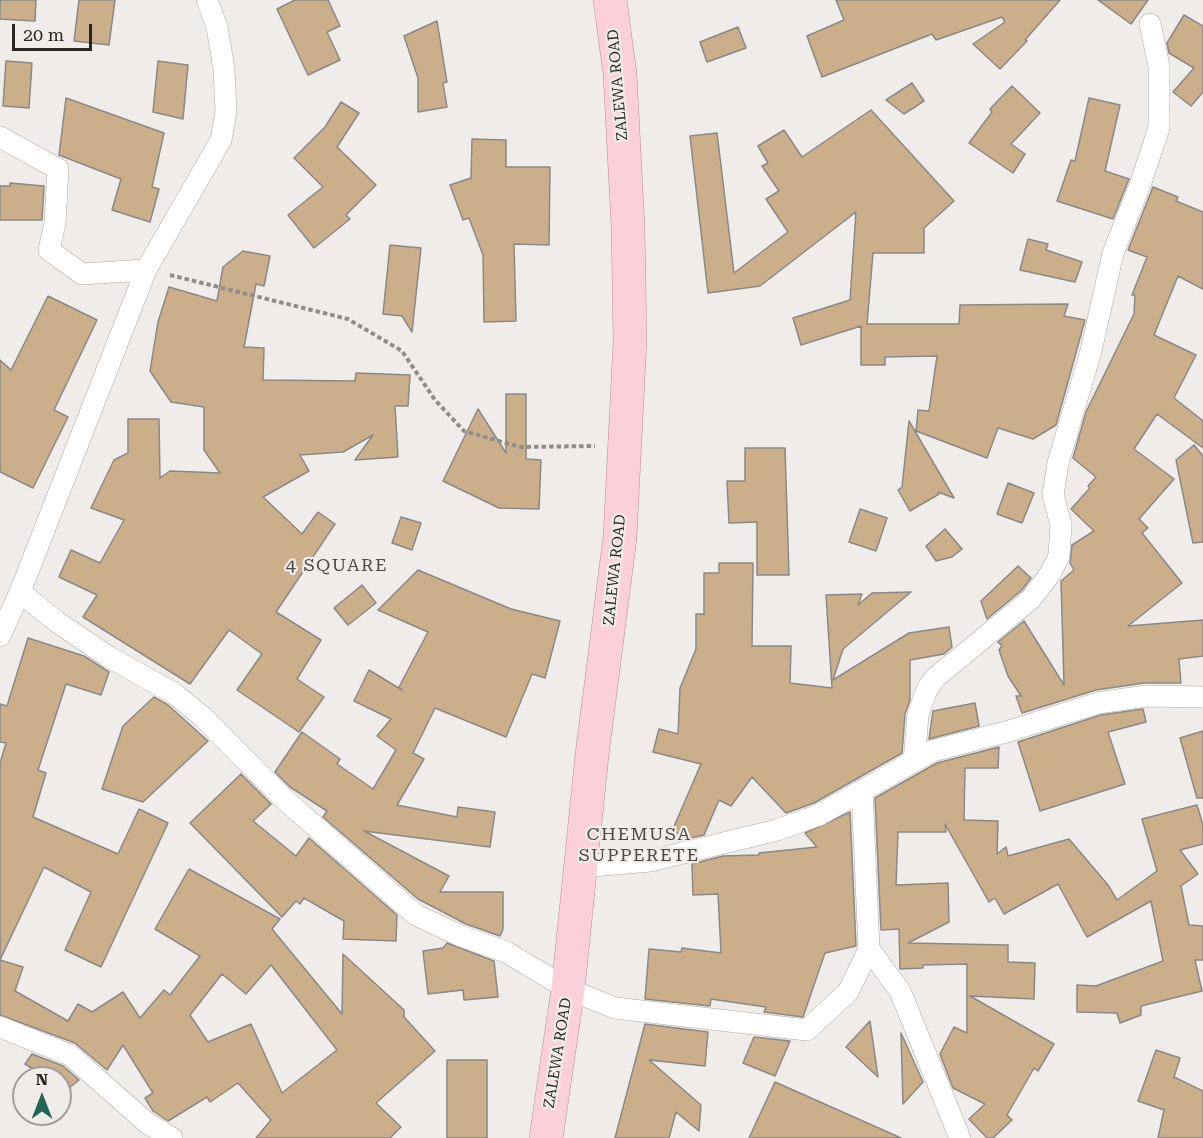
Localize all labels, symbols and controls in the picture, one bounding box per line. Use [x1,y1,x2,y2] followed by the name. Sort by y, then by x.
[15,12,94,50] scale bar
[23,24,64,45] text: 20 m
[604,29,632,141] street label: ZALEWA ROAD
[600,514,630,626] street label: ZALEWA ROAD
[286,555,388,577] district label: 4 SQUARE
[579,824,699,866] district label: CHEMUSA SUPPERETE
[540,996,576,1110] street label: ZALEWA ROAD
[12,1066,72,1126] north arrow
[36,1070,48,1089] text: N

